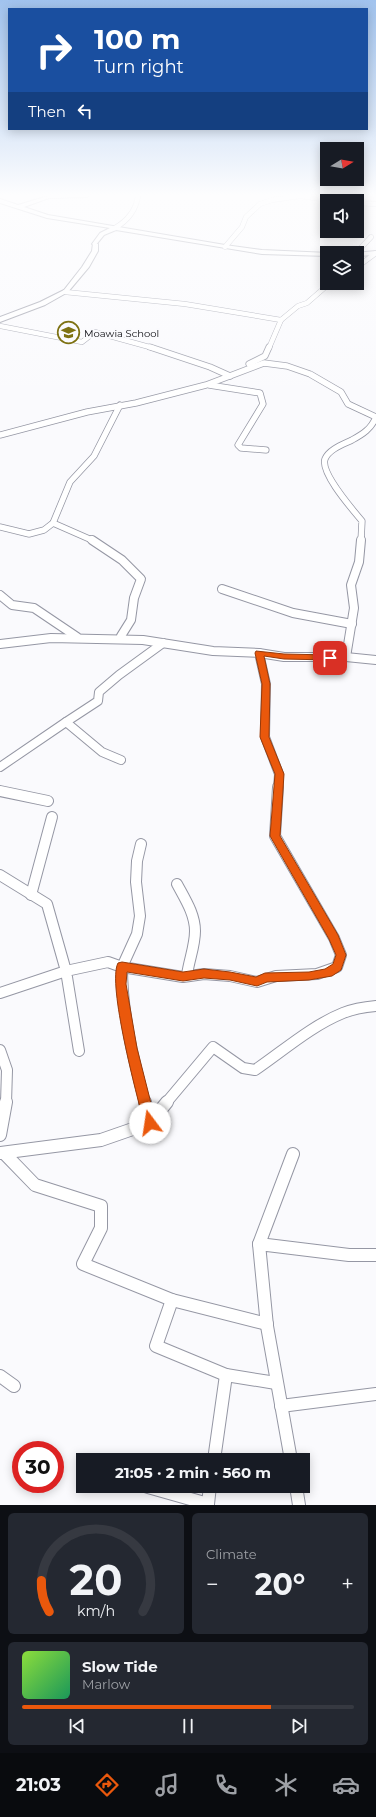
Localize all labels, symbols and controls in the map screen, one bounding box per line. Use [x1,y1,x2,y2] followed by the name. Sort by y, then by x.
[94,22,180,56] text: 100 m
[28,24,80,76] icon: right
[94,56,184,78] text: Turn right
[74,100,96,122] icon: left
[28,102,66,121] text: Then
[320,142,364,186] north arrow
[320,142,364,290] map controls
[320,194,364,238] button: sound
[320,246,364,290] button: layers
[56,320,82,346] school or university icon: Moawia School
[84,327,159,340] place label: Moawia School
[313,641,347,675] pin
[319,647,341,669] icon: arrive
[129,1102,171,1144] position arrow
[12,1441,64,1493] speed limit sign: 30
[115,1463,271,1482] text: 21:05 · 2 min · 560 m
[206,1546,257,1562] text: Climate
[70,1554,122,1604] text: 20
[255,1566,305,1603] text: 20°
[206,1571,219,1598] text: −
[341,1571,354,1598] text: +
[77,1601,115,1619] text: km/h
[82,1657,158,1676] text: Slow Tide
[82,1676,130,1692] text: Marlow
[66,1715,88,1737] icon: previous
[177,1715,199,1737] icon: pause
[288,1715,310,1737] icon: next
[93,1771,121,1799] icon: directions
[153,1771,181,1799] icon: music
[212,1771,240,1799] icon: phone
[272,1771,300,1799] icon: climate
[332,1771,360,1799] icon: car
[16,1774,61,1796] text: 21:03

